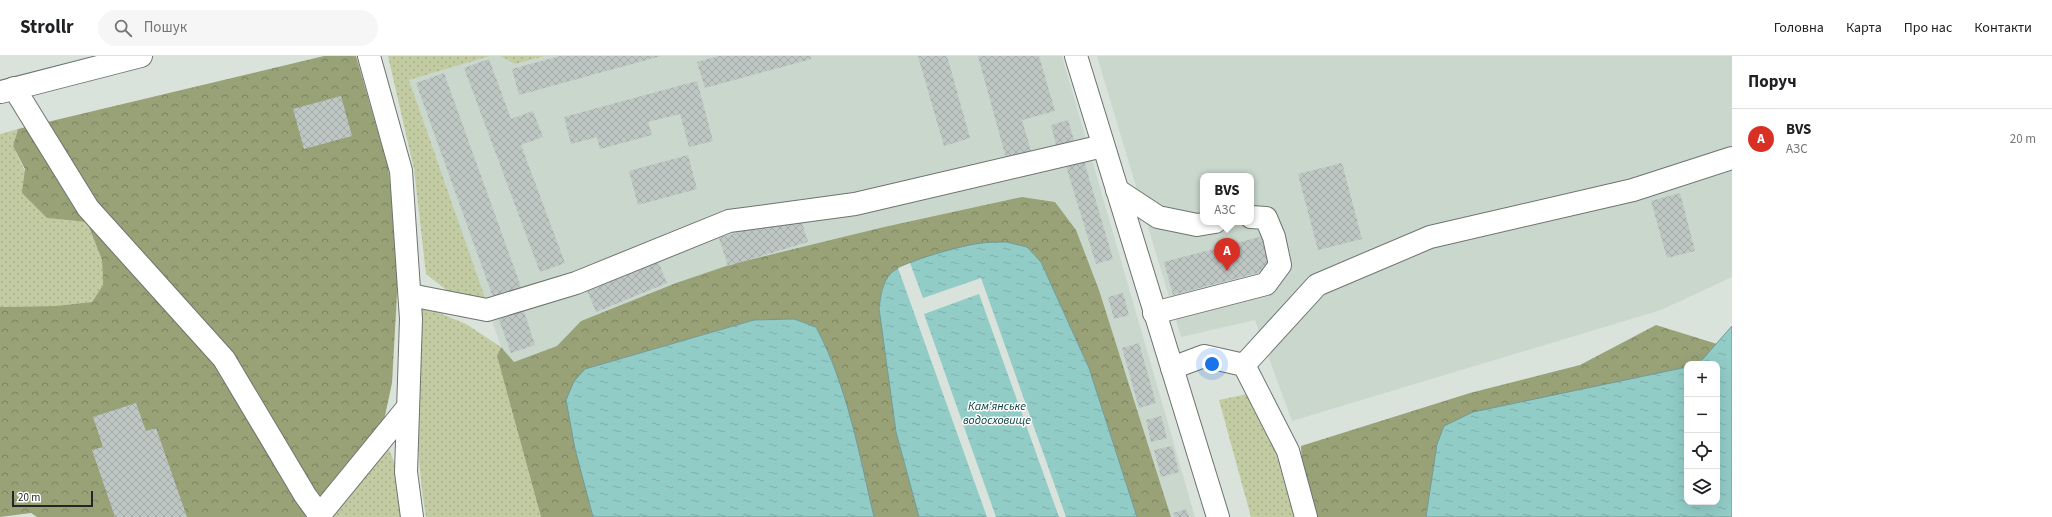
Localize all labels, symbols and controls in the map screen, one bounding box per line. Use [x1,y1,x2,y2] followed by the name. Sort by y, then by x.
[98,10,378,46] search box
[20,14,74,41] text: Strollr
[112,17,134,39] icon: search
[144,17,187,38] text: Пошук
[1774,18,1824,38] text: Головна
[1846,18,1882,38] text: Карта
[1904,18,1952,38] text: Про нас
[1974,18,2032,38] text: Контакти
[1748,70,1797,94] text: Поруч
[1786,119,1811,140] text: BVS
[1757,130,1765,148] text: A
[2010,130,2036,148] text: 20 m
[1786,140,1808,158] text: АЗС
[1200,173,1254,225] popup
[1214,180,1240,201] text: BVS
[1214,201,1236,219] text: АЗС
[1214,238,1240,271] pin: A
[1202,354,1222,374] your location
[1684,361,1720,505] map controls
[1684,361,1720,397] button: +
[1684,397,1720,433] button: −
[963,398,1031,429] water label: Кам'янське водосховище
[1684,433,1720,469] button: locate
[1684,469,1720,505] button: layers
[12,489,93,508] scale bar
[18,490,40,505] text: 20 m

